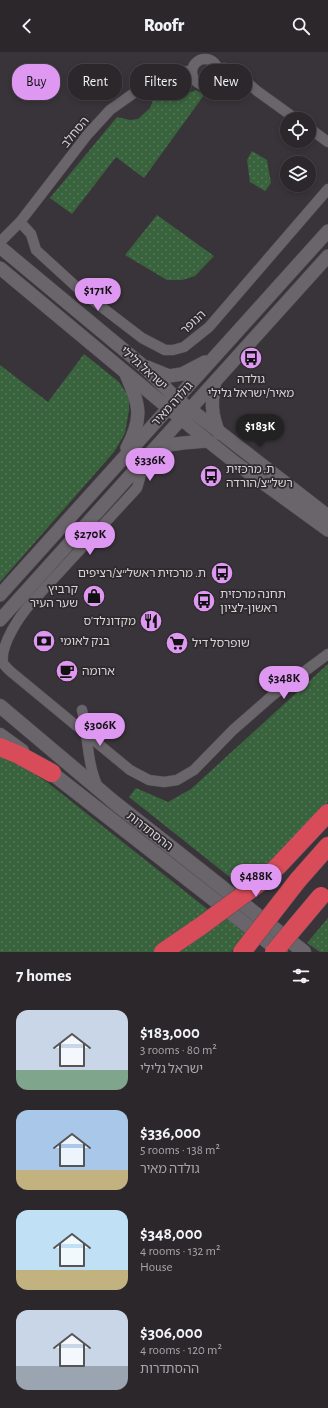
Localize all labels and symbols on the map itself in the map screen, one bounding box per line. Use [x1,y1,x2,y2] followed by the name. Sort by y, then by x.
[59,114,91,150] street label: הסחלב
[70,278,126,312] pin: $171K
[178,308,208,336] street label: הנופר
[118,344,170,392] street label: ישראל גלילי
[238,345,264,371] bus stop icon: גולדה מאיר/ישראל גלילי
[208,373,294,399] place label: גולדה מאיר/ישראל גלילי
[149,379,195,428] street label: גולדה מאיר
[232,414,288,448] pin: $183K
[122,448,178,482] pin: $336K
[198,463,224,489] bus stop icon: ת. מרכזית רשל״צ/הורדה
[226,463,293,489] place label: ת. מרכזית רשל״צ/הורדה
[62,522,118,556] pin: $270K
[209,560,235,586] bus stop icon: ת. מרכזית ראשל״צ/רציפים
[78,567,206,579] place label: ת. מרכזית ראשל״צ/רציפים
[30,583,78,609] place label: קרביץ שער העיר
[81,583,107,609] shop icon: קרביץ שער העיר
[191,588,217,614] bus stop icon: תחנה מרכזית ראשון-לציון
[220,588,286,614] place label: תחנה מרכזית ראשון-לציון
[138,608,164,634] restaurant icon: מקדונלד'ס
[83,615,136,627] place label: מקדונלד'ס
[31,628,57,654] bank icon: בנק לאומי
[164,630,190,656] supermarket icon: שופרסל דיל
[60,635,110,647] place label: בנק לאומי
[192,637,250,649] place label: שופרסל דיל
[54,658,80,684] cafe icon: ארומה
[82,665,115,677] place label: ארומה
[256,666,312,700] pin: $348K
[72,713,128,747] pin: $306K
[125,809,175,853] street label: ההסתדרות
[228,864,284,898] pin: $488K

